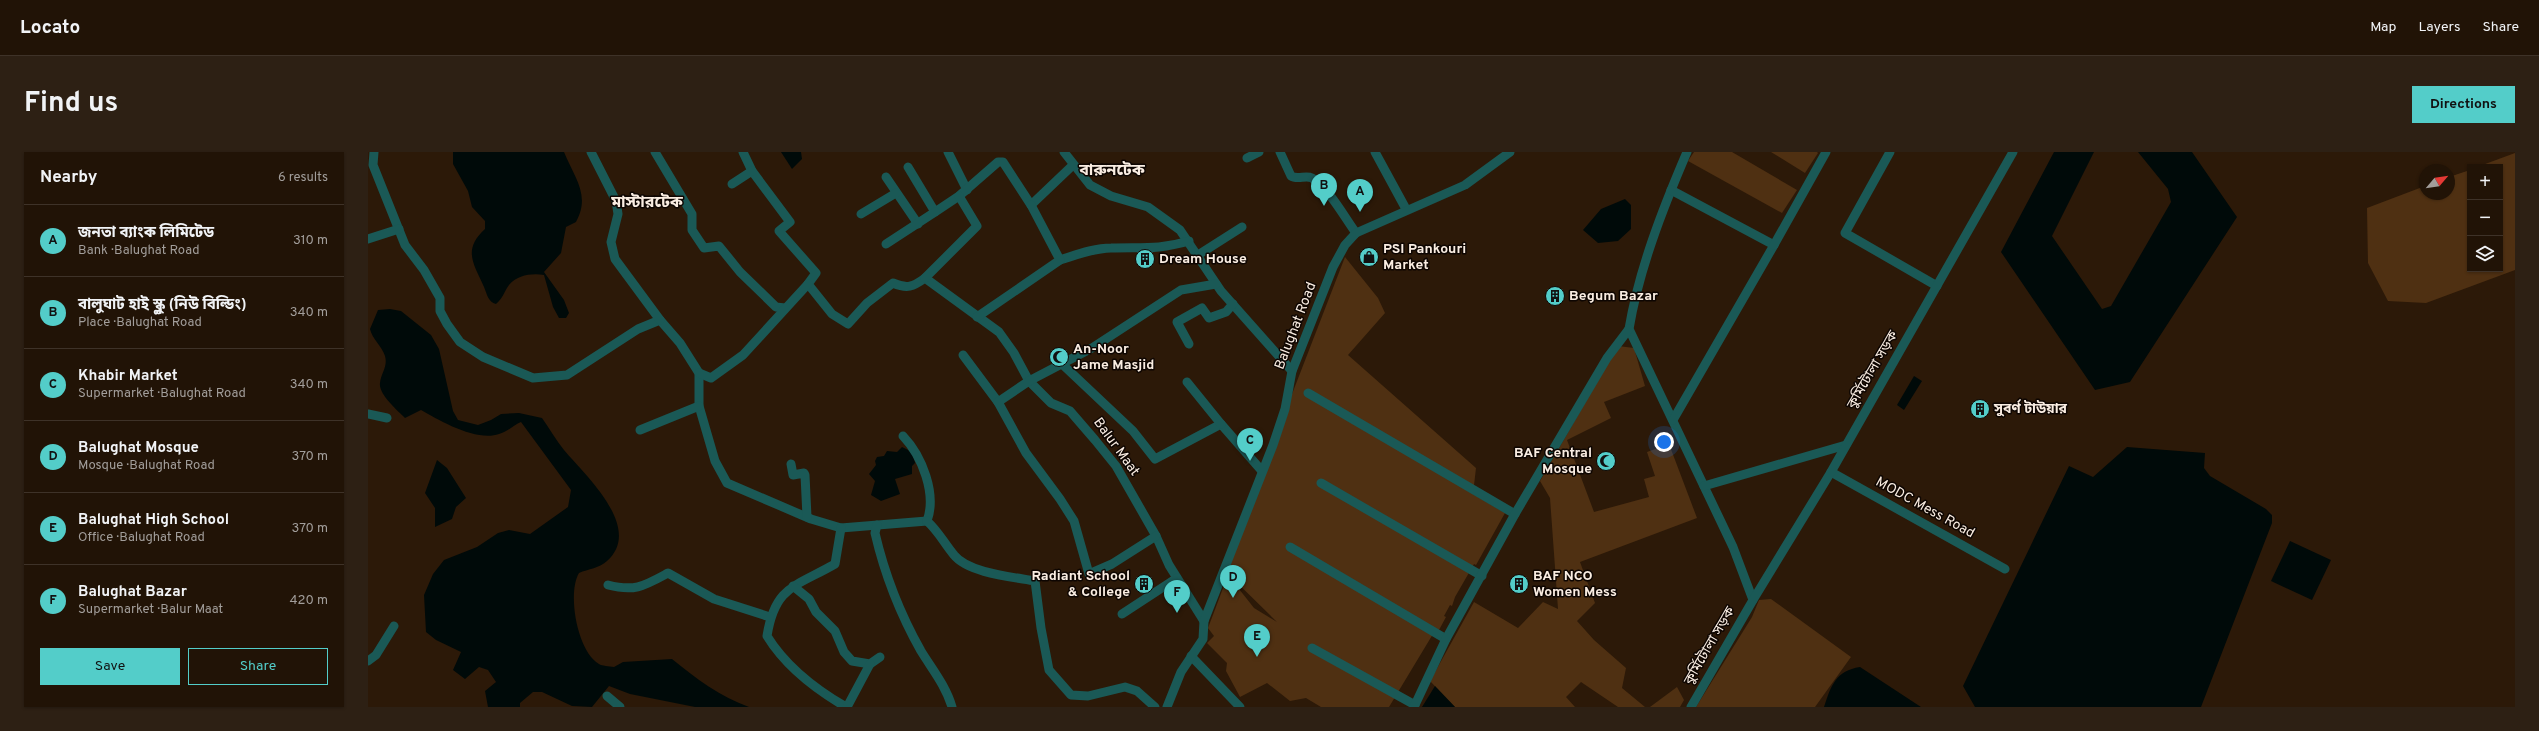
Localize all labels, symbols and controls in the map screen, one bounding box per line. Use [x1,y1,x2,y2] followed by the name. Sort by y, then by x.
[20,16,80,40] text: Locato
[2370,19,2396,36] text: Map
[2418,19,2460,36] text: Layers
[2482,19,2519,36] text: Share
[24,86,118,122] text: Find us
[2412,86,2515,123] button: Directions
[1078,161,1146,181] district label: বারুনটেক
[2419,164,2455,200] north arrow
[2467,164,2503,272] map controls
[2467,164,2503,200] button: +
[40,167,97,189] text: Nearby
[278,170,328,186] text: 6 results
[1311,173,1337,206] pin: B
[1347,179,1373,212] pin: A
[610,193,684,213] district label: মাস্টারটেক
[2467,200,2503,236] button: −
[78,224,214,243] text: জনতা ব্যাংক লিমিটেড
[48,233,58,249] text: A
[293,233,328,249] text: 310 m
[2467,236,2503,272] button: layers
[1383,241,1466,274] place label: PSI Pankouri Market
[78,243,200,259] text: Bank · Balughat Road
[1358,246,1380,268] shop icon: PSI Pankouri Market
[1134,248,1156,270] building icon: Dream House
[1159,251,1247,268] place label: Dream House
[1272,280,1320,372] street label: Balughat Road
[1544,285,1566,307] building icon: Begum Bazar
[1569,288,1658,305] place label: Begum Bazar
[78,296,247,315] text: বালুঘাট হাই স্কুল (নিউ বিল্ডিং)
[49,305,57,321] text: B
[290,305,328,321] text: 340 m
[78,315,202,331] text: Place · Balughat Road
[1842,326,1903,413] street label: কুর্মিটোলা সড়ক
[1073,341,1154,374] place label: An-Noor Jame Masjid
[1048,346,1070,368] mosque icon: An-Noor Jame Masjid
[78,367,178,386] text: Khabir Market
[49,377,57,393] text: C
[290,377,328,393] text: 340 m
[78,386,246,402] text: Supermarket · Balughat Road
[1969,398,1991,420] building icon: সুবর্ণ টাউয়ার
[1993,398,2068,418] place label: সুবর্ণ টাউয়ার
[1089,415,1143,479] street label: Balur Maat
[1237,428,1263,461] pin: C
[1654,432,1674,452] your location
[78,439,199,458] text: Balughat Mosque
[1514,445,1592,478] place label: BAF Central Mosque
[48,449,58,465] text: D
[291,449,328,465] text: 370 m
[1595,450,1617,472] mosque icon: BAF Central Mosque
[78,458,215,474] text: Mosque · Balughat Road
[1872,474,1978,542] street label: MODC Mess Road
[78,511,229,530] text: Balughat High School
[49,521,57,537] text: E
[291,521,328,537] text: 370 m
[78,530,205,546] text: Office · Balughat Road
[1220,565,1246,598] pin: D
[1032,568,1130,601] place label: Radiant School & College
[1533,568,1617,601] place label: BAF NCO Women Mess
[1133,573,1155,595] building icon: Radiant School & College
[1508,573,1530,595] building icon: BAF NCO Women Mess
[1164,580,1190,613] pin: F
[78,583,187,602] text: Balughat Bazar
[49,593,57,609] text: F
[290,593,328,609] text: 420 m
[78,602,223,618] text: Supermarket · Balur Maat
[1679,602,1740,689] street label: কুর্মিটোলা সড়ক
[1244,624,1270,657] pin: E
[40,648,180,685] button: Save
[188,648,328,685] button: Share

